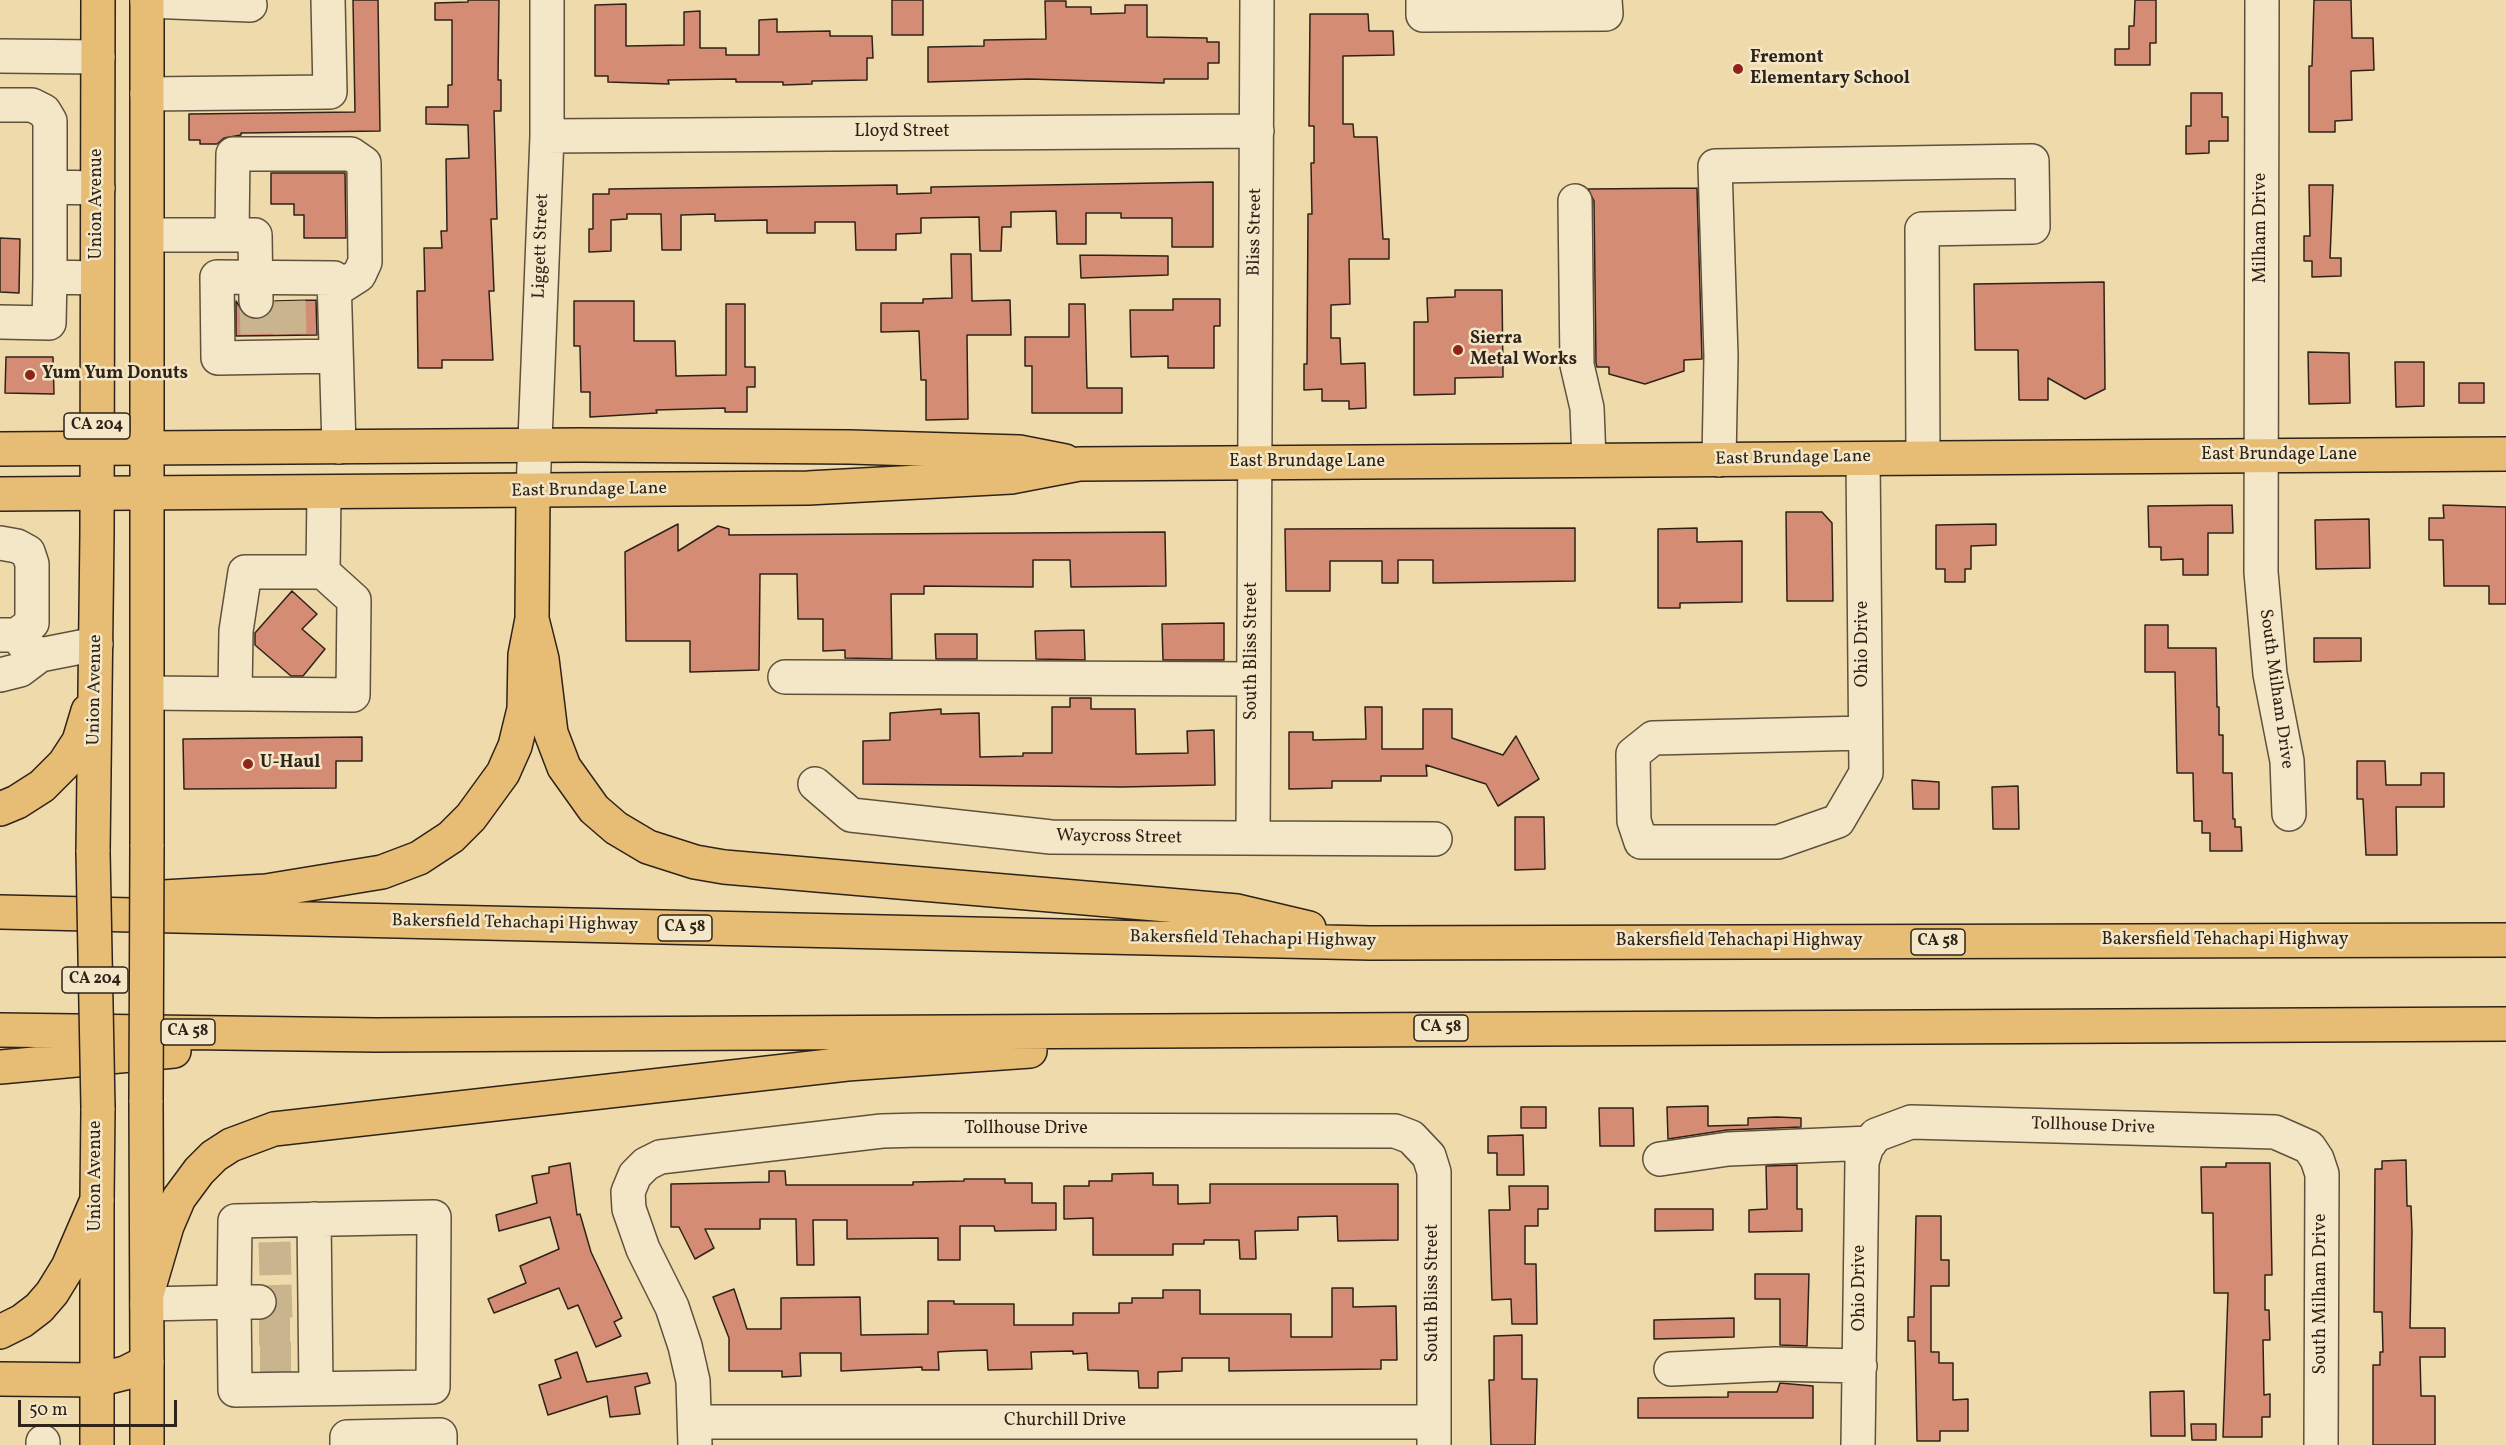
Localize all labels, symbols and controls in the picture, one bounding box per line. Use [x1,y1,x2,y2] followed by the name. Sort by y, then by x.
[1750,48,1910,90] place label: Fremont Elementary School
[1731,62,1745,76] marker: Fremont Elementary School
[854,122,950,144] street label: Lloyd Street
[87,148,109,260] street label: Union Avenue
[2251,173,2273,283] street label: Milham Drive
[1244,188,1268,276] street label: Bliss Street
[529,193,555,299] street label: Liggett Street
[1470,329,1577,372] place label: Sierra Metal Works
[1451,343,1465,357] marker: Sierra Metal Works
[42,364,188,386] place label: Yum Yum Donuts
[23,368,37,382] marker: Yum Yum Donuts
[64,413,130,439] road number: CA 204
[2201,445,2357,467] street label: East Brundage Lane
[1715,447,1871,471] street label: East Brundage Lane
[1229,452,1385,474] street label: East Brundage Lane
[511,479,667,503] street label: East Brundage Lane
[1242,582,1264,720] street label: South Bliss Street
[1853,601,1875,687] street label: Ohio Drive
[2253,608,2297,770] street label: South Milham Drive
[84,634,108,746] street label: Union Avenue
[260,753,320,775] place label: U-Haul
[241,757,255,771] marker: U-Haul
[1056,826,1182,850] street label: Waycross Street
[391,911,639,937] street label: Bakersfield Tehachapi Highway
[658,915,712,941] road number: CA 58
[1129,927,1377,953] street label: Bakersfield Tehachapi Highway
[1911,929,1965,955] road number: CA 58
[2102,930,2348,952] street label: Bakersfield Tehachapi Highway
[1616,931,1862,953] street label: Bakersfield Tehachapi Highway
[62,967,128,993] road number: CA 204
[1414,1015,1468,1041] road number: CA 58
[161,1019,215,1045] road number: CA 58
[2031,1114,2155,1140] street label: Tollhouse Drive
[964,1119,1088,1141] street label: Tollhouse Drive
[86,1120,108,1232] street label: Union Avenue
[2311,1213,2333,1375] street label: South Milham Drive
[1423,1224,1445,1362] street label: South Bliss Street
[1850,1245,1872,1331] street label: Ohio Drive
[21,1388,180,1426] scale bar
[29,1398,68,1423] text: 50 m
[1004,1411,1126,1433] street label: Churchill Drive

